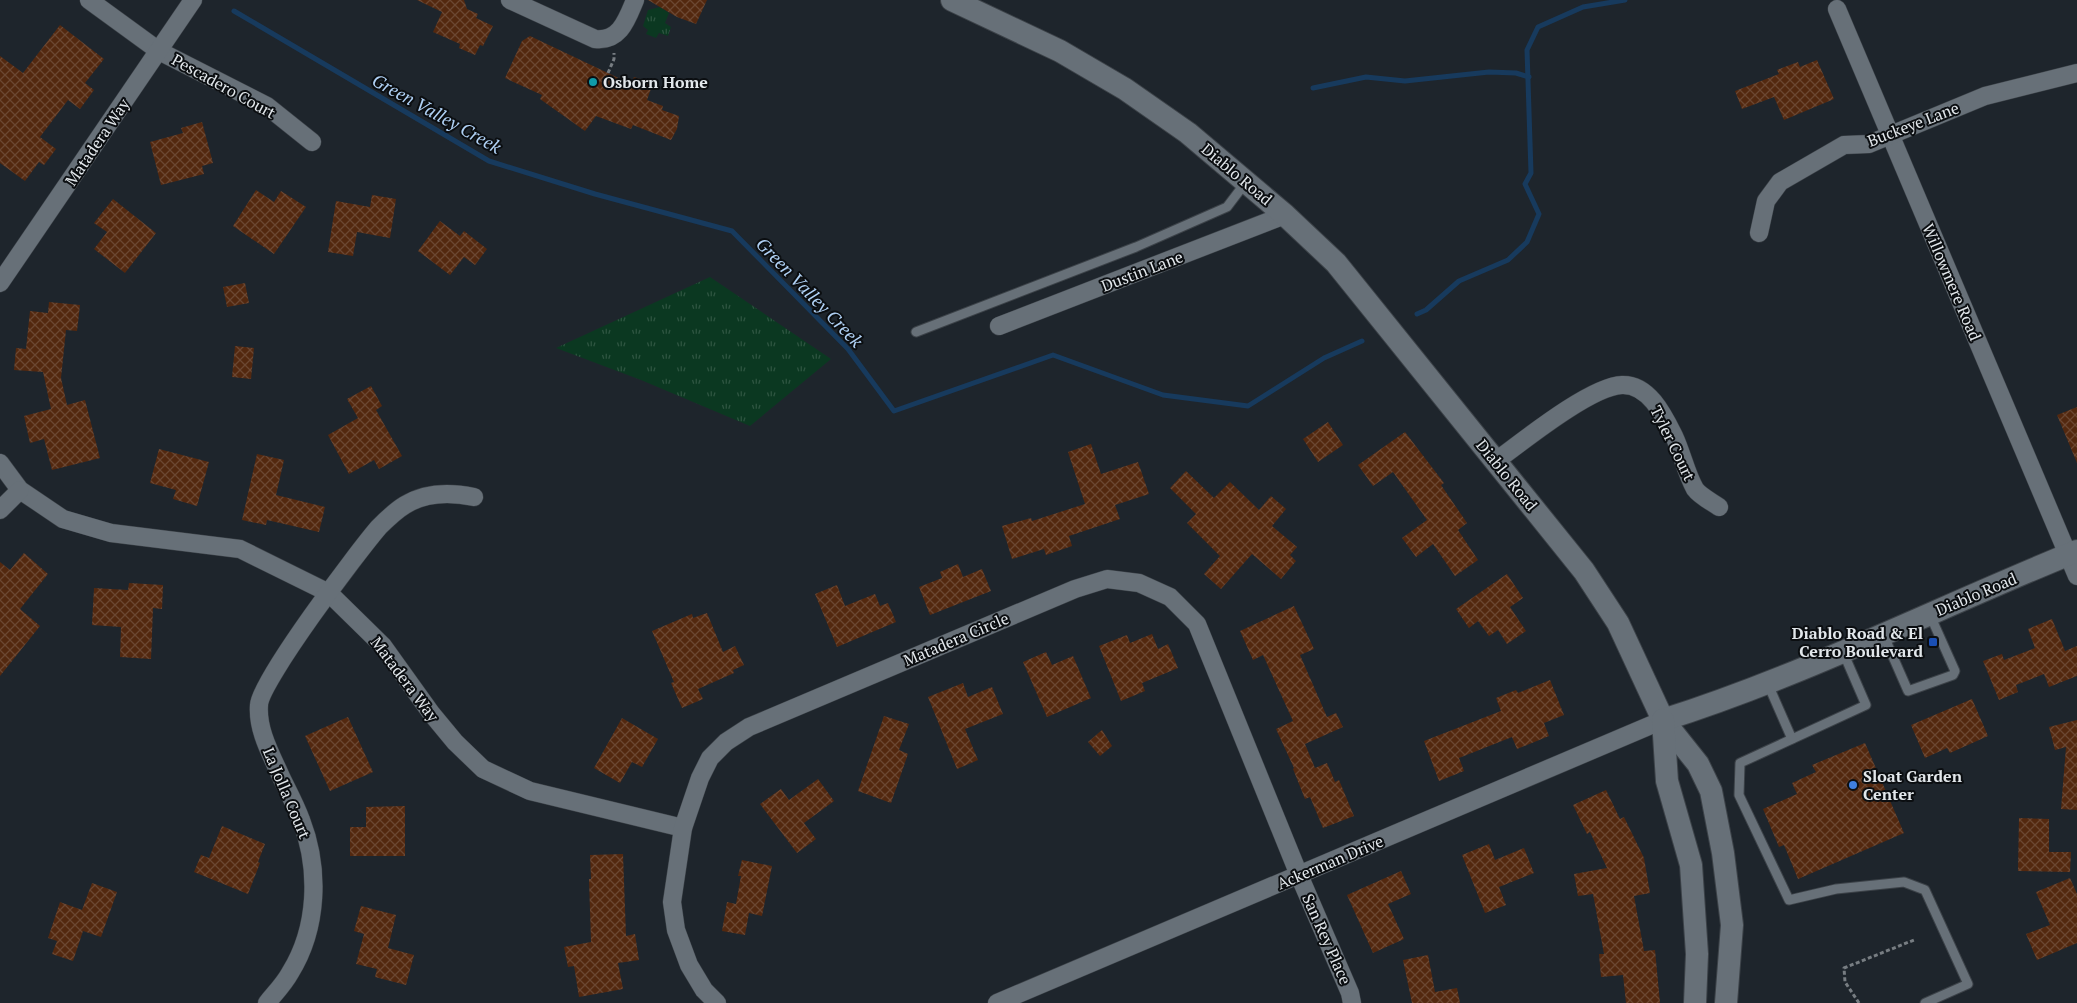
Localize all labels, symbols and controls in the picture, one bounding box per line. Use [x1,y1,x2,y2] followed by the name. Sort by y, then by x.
[168,48,280,124] street label: Pescadero Court
[368,68,506,159] water label: Green Valley Creek
[603,71,708,93] place label: Osborn Home
[587,76,599,88] marker: Osborn Home
[60,93,135,190] street label: Matadera Way
[1864,96,1962,152] street label: Buckeye Lane
[1197,138,1277,210] street label: Diablo Road
[1917,220,1987,344] street label: Willowmere Road
[751,232,869,352] water label: Green Valley Creek
[1098,245,1186,297] street label: Dustin Lane
[1645,402,1701,484] street label: Tyler Court
[1471,435,1543,516] street label: Diablo Road
[1932,567,2020,621] street label: Diablo Road
[900,607,1012,671] street label: Matadera Circle
[1792,622,1923,662] place label: Diablo Road & El Cerro Boulevard
[366,632,445,727] street label: Matadera Way
[1927,636,1939,648] marker: Diablo Road & El Cerro Boulevard
[258,744,316,842] street label: La Jolla Court
[1863,765,1963,805] place label: Sloat Garden Center
[1847,779,1859,791] marker: Sloat Garden Center
[1273,830,1387,894] street label: Ackerman Drive
[1297,890,1357,988] street label: San Rey Place

